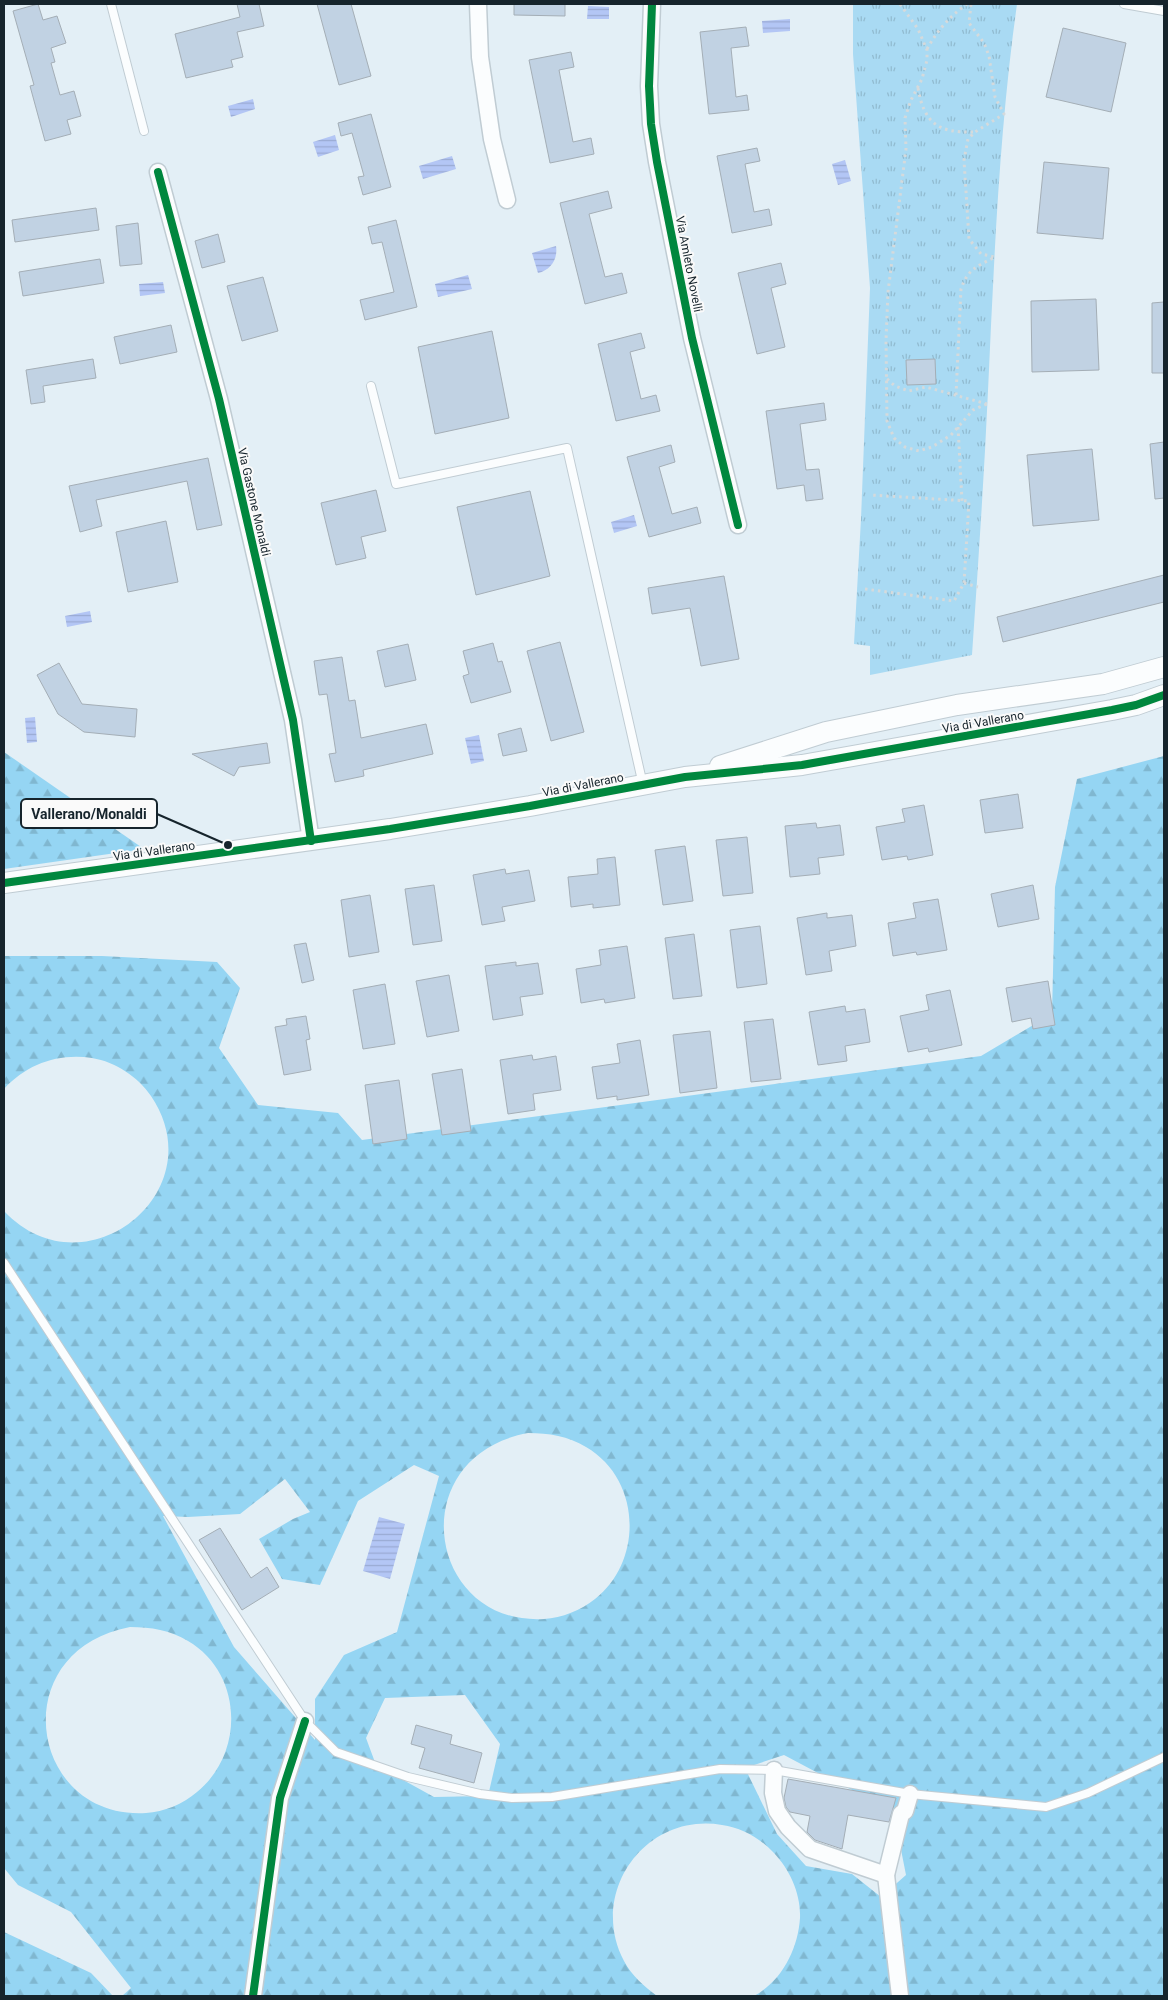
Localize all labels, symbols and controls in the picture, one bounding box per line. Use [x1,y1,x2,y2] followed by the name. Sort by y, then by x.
[673,215,705,313] street label: Via Amleto Novelli
[235,447,273,558] street label: Via Gastone Monaldi
[941,708,1025,736] street label: Via di Vallerano
[541,770,625,800] street label: Via di Vallerano
[21,799,157,828] callout: Vallerano/Monaldi
[31,806,147,822] text: Vallerano/Monaldi
[112,838,196,864] street label: Via di Vallerano

